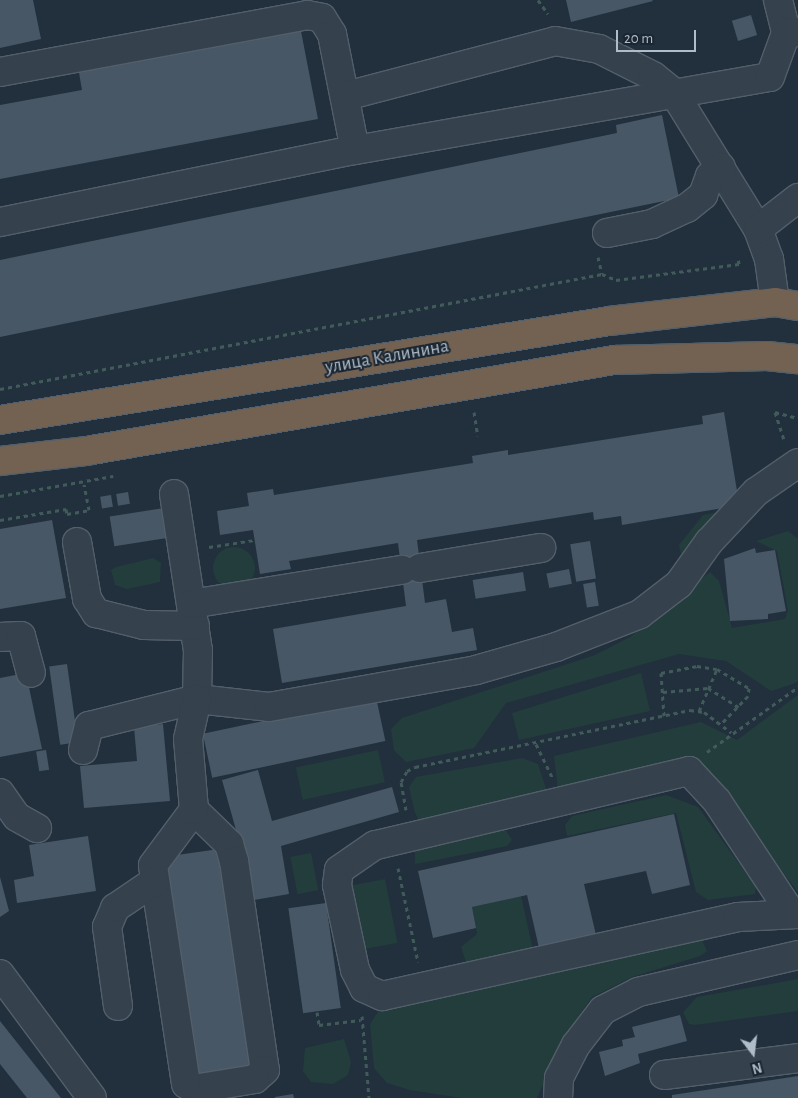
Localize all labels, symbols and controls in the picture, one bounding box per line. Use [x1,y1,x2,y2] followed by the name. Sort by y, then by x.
[618,20,698,52] scale bar
[624,31,653,46] text: 20 m
[323,335,451,379] street label: улица Калинина
[728,1028,778,1078] north arrow
[750,1059,763,1076] text: N

